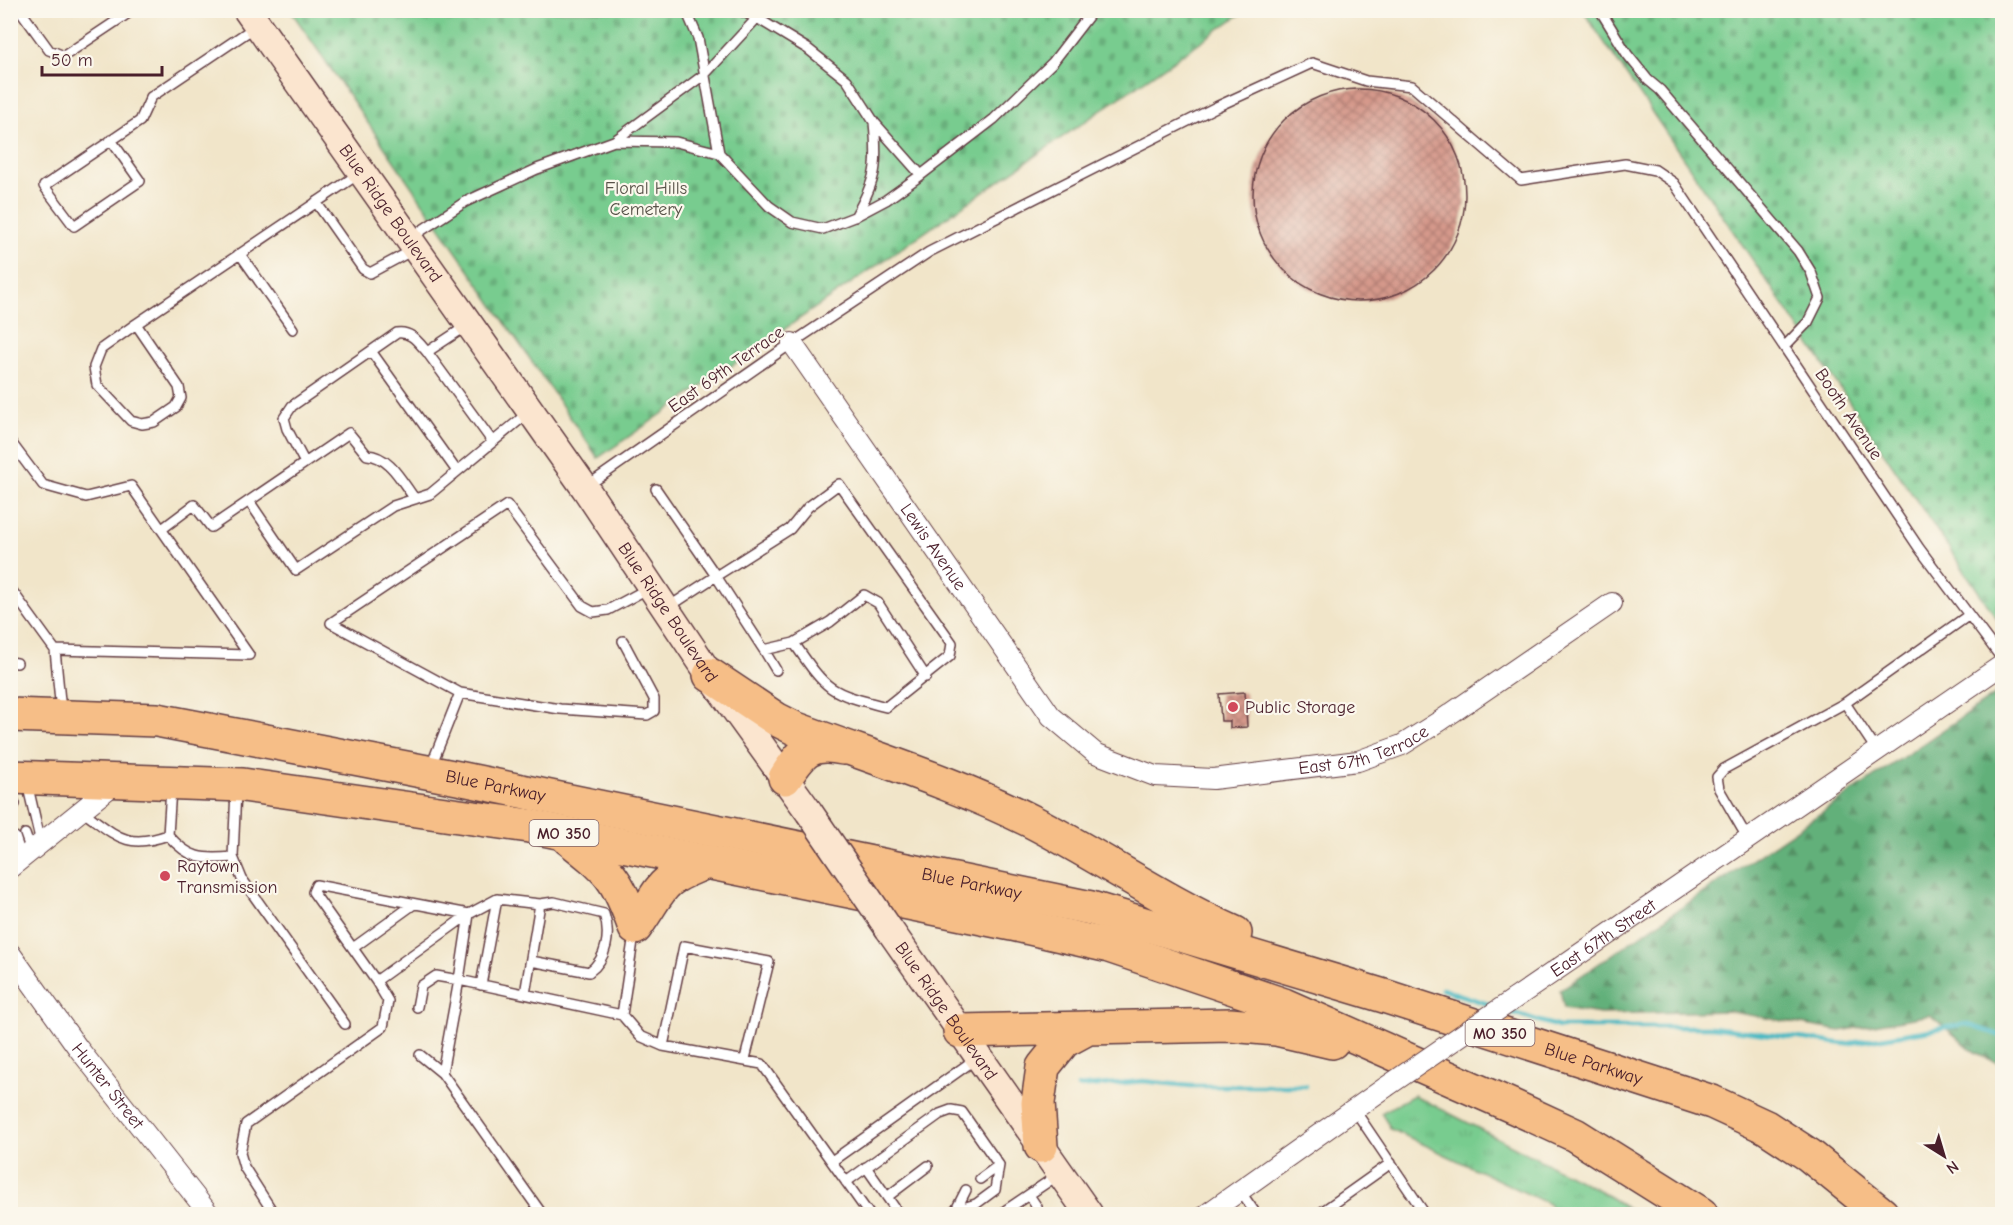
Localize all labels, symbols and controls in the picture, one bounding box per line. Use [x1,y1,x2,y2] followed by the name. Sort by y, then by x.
[42,39,162,77] scale bar
[51,50,93,71] text: 50 m
[334,141,446,287] street label: Blue Ridge Boulevard
[605,178,687,220] park label: Floral Hills Cemetery
[664,322,788,417] street label: East 69th Terrace
[1810,365,1887,464] street label: Booth Avenue
[896,500,970,594] street label: Lewis Avenue
[613,539,722,687] street label: Blue Ridge Boulevard
[1245,697,1355,718] place label: Public Storage
[1226,700,1240,714] marker: Public Storage
[1297,721,1432,779] street label: East 67th Terrace
[444,766,548,807] street label: Blue Parkway
[530,820,598,846] road number: MO 350
[177,856,277,898] place label: Raytown Transmission
[920,863,1024,905] street label: Blue Parkway
[158,869,172,883] marker: Raytown Transmission
[1547,895,1661,982] street label: East 67th Street
[890,938,1002,1084] street label: Blue Ridge Boulevard
[1466,1020,1534,1046] road number: MO 350
[67,1039,148,1134] street label: Hunter Street
[1542,1039,1646,1090] street label: Blue Parkway
[1914,1126,1974,1186] north arrow
[1943,1157,1962,1178] text: N

